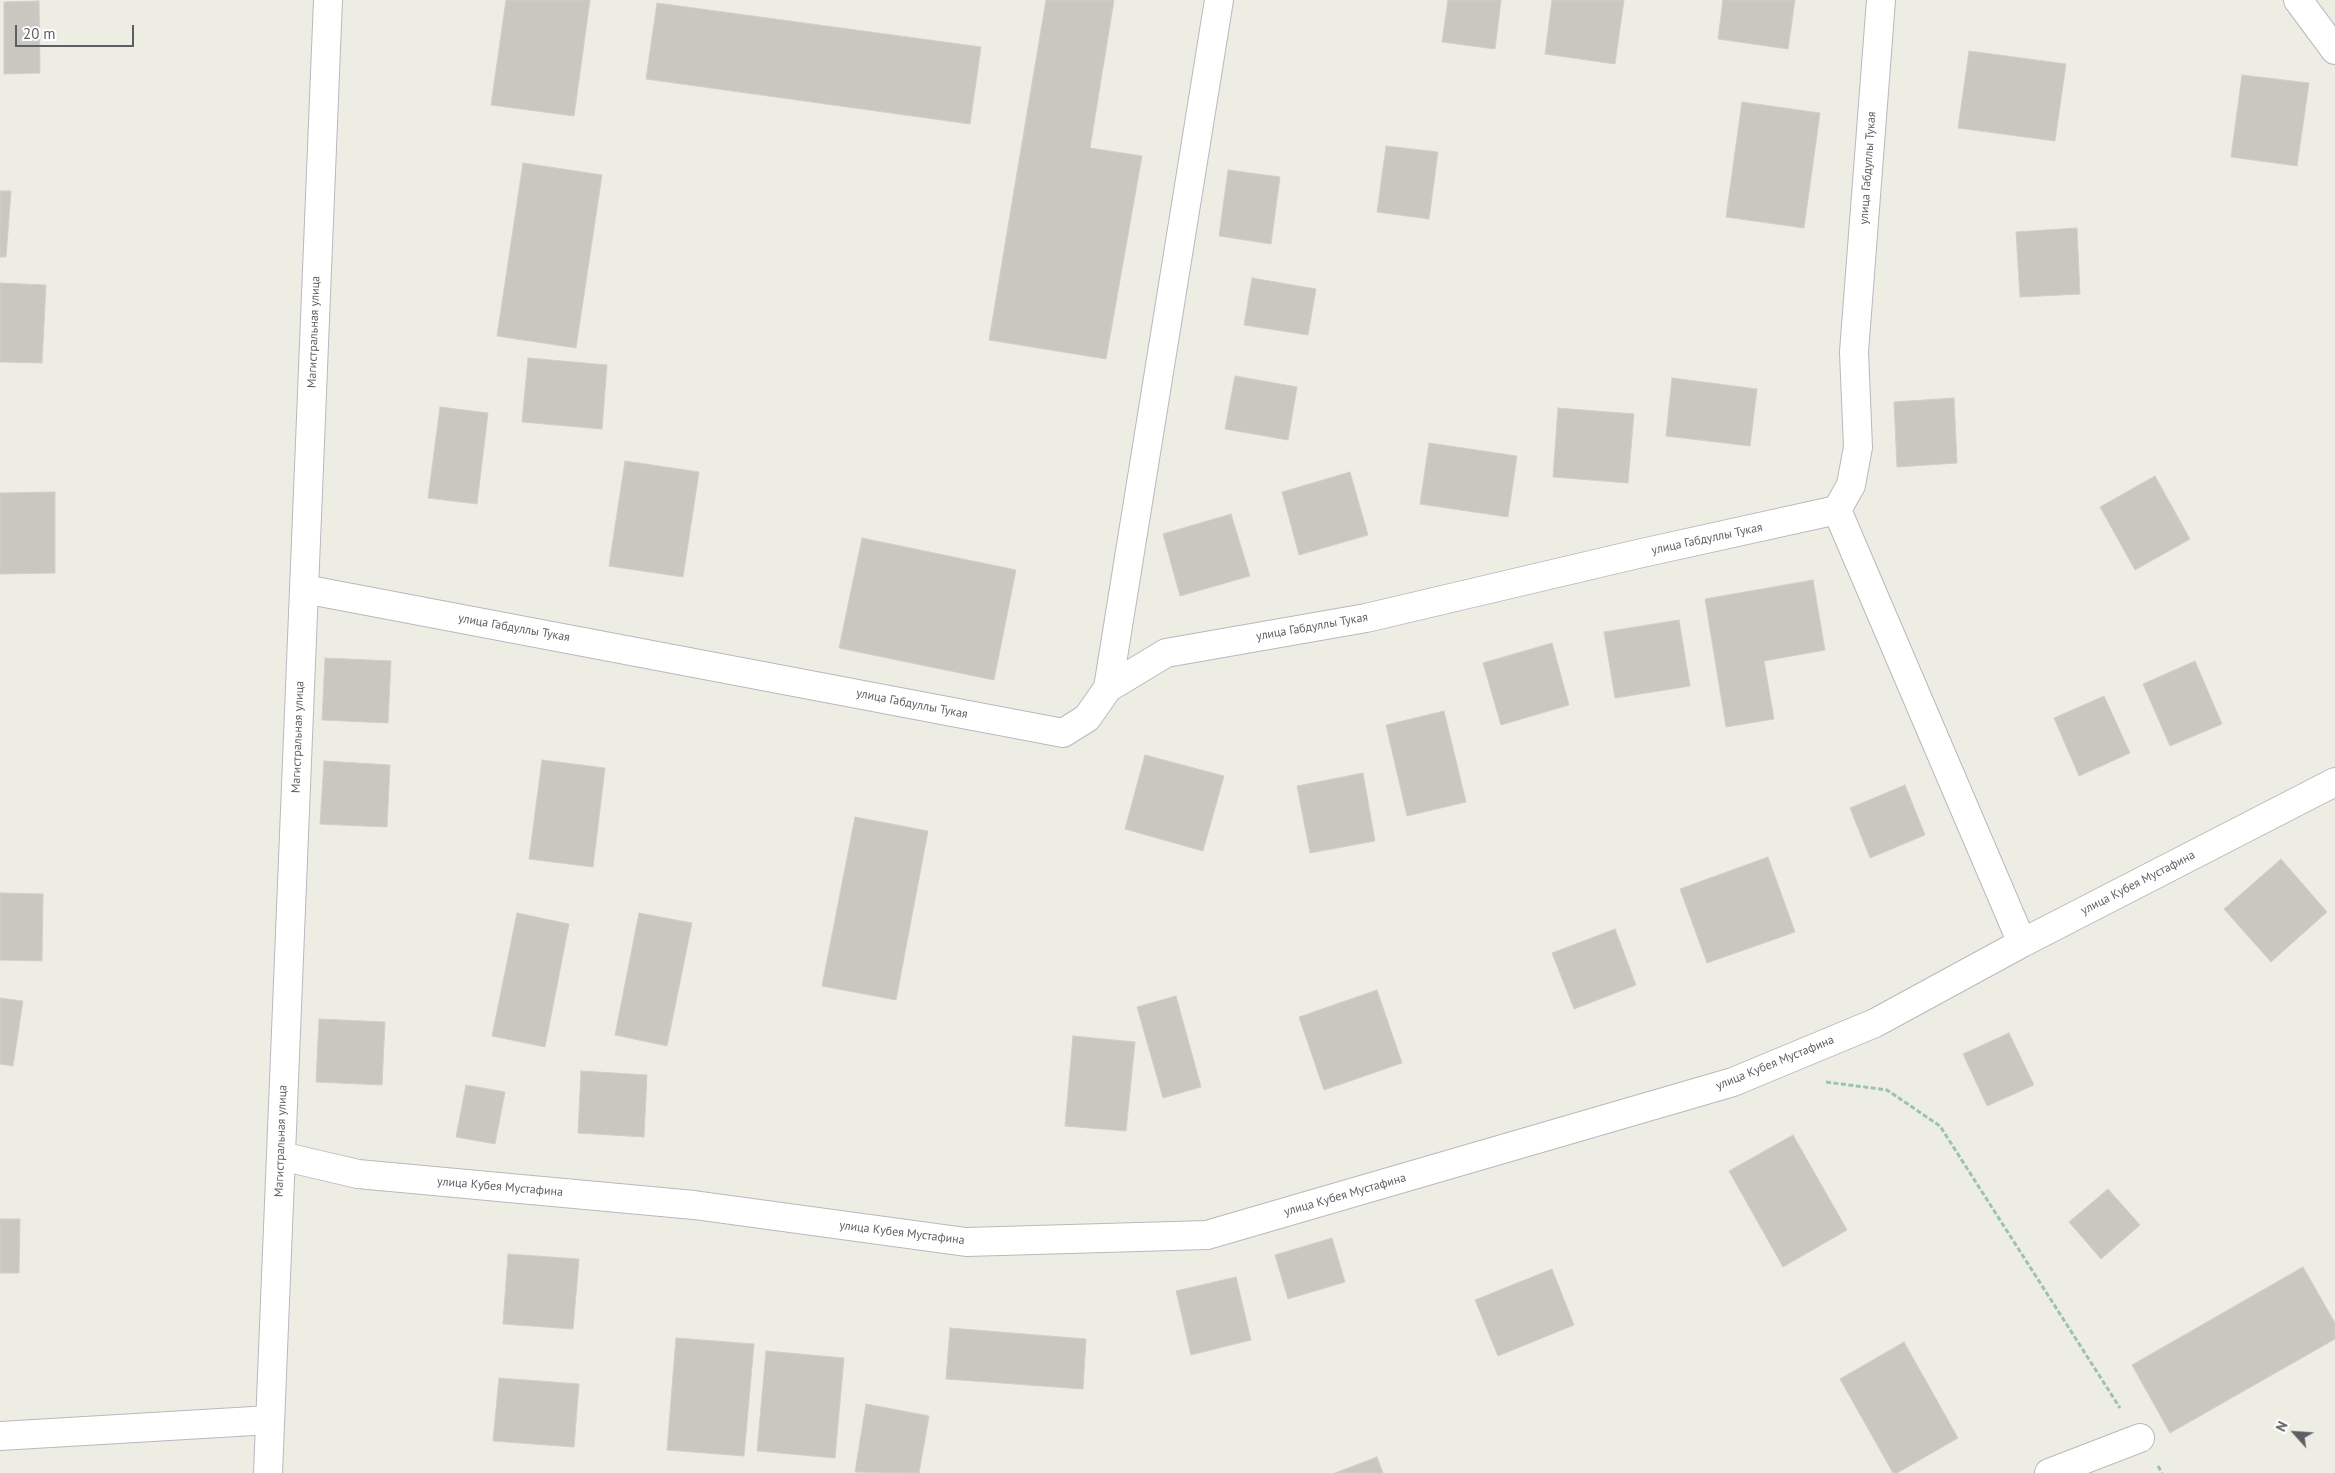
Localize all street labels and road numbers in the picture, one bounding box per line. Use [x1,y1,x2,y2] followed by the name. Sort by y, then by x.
[1857,111,1879,225] street label: улица Габдуллы Тукая
[305,276,323,388] street label: Магистральная улица
[1650,520,1764,558] street label: улица Габдуллы Тукая
[1255,610,1369,644] street label: улица Габдуллы Тукая
[457,611,571,645] street label: улица Габдуллы Тукая
[289,681,307,793] street label: Магистральная улица
[855,686,969,722] street label: улица Габдуллы Тукая
[2079,848,2197,918] street label: улица Кубея Мустафина
[1714,1033,1836,1093] street label: улица Кубея Мустафина
[272,1085,290,1197] street label: Магистральная улица
[1282,1171,1408,1219] street label: улица Кубея Мустафина
[437,1174,563,1200] street label: улица Кубея Мустафина
[838,1218,966,1248] street label: улица Кубея Мустафина

